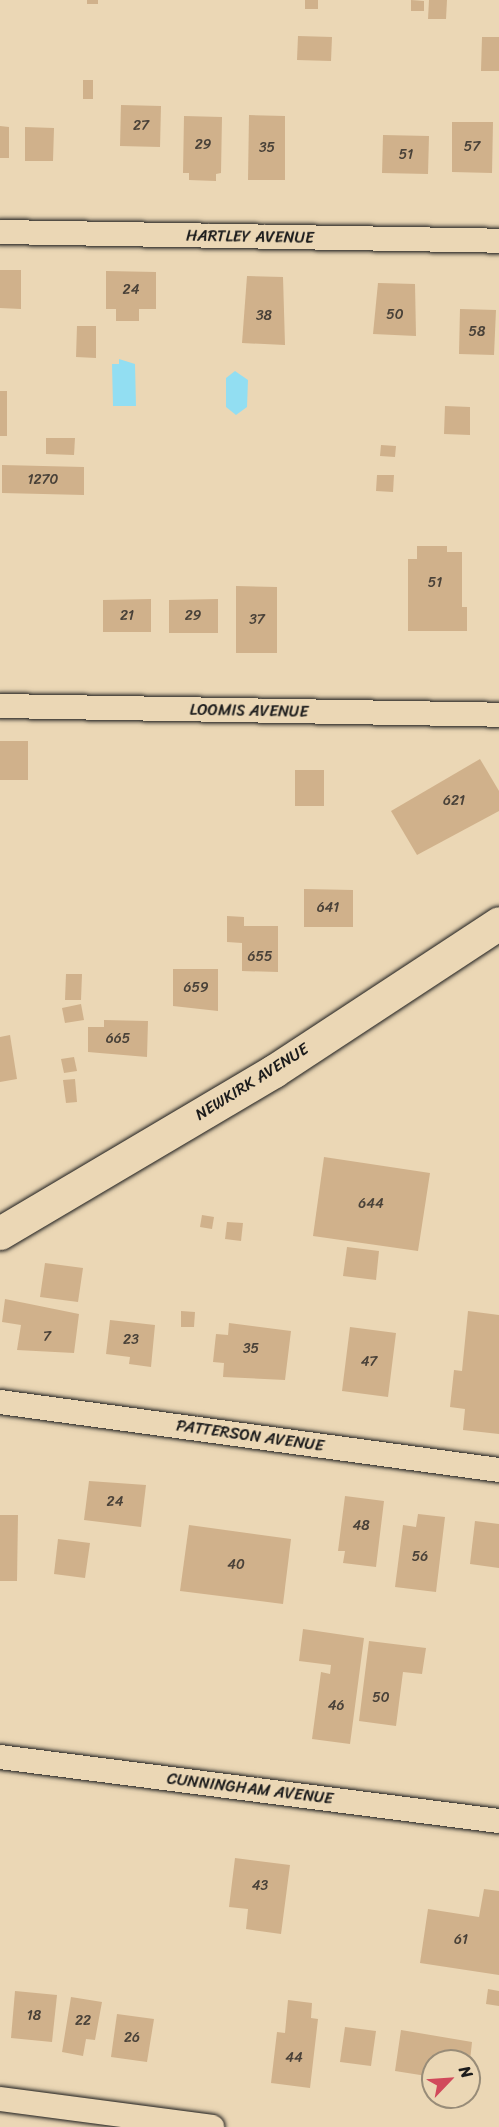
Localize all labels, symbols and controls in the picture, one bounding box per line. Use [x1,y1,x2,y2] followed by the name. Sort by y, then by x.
[133,118,149,134] house number: 27
[195,137,211,153] house number: 29
[464,139,480,155] house number: 57
[259,140,275,156] house number: 35
[399,147,413,163] house number: 51
[186,226,314,248] street label: HARTLEY AVENUE
[123,282,139,298] house number: 24
[386,307,404,323] house number: 50
[256,308,272,324] house number: 38
[469,324,485,340] house number: 58
[28,472,58,488] house number: 1270
[428,575,442,591] house number: 51
[120,608,134,624] house number: 21
[185,608,201,624] house number: 29
[249,612,265,628] house number: 37
[190,700,308,722] street label: LOOMIS AVENUE
[443,793,465,809] house number: 621
[317,900,339,916] house number: 641
[247,949,273,965] house number: 655
[183,980,209,996] house number: 659
[106,1031,130,1047] house number: 665
[192,1039,312,1125] street label: NEWKIRK AVENUE
[358,1196,384,1212] house number: 644
[43,1329,51,1345] house number: 7
[123,1332,139,1348] house number: 23
[243,1341,259,1357] house number: 35
[361,1354,377,1370] house number: 47
[175,1416,325,1456] street label: PATTERSON AVENUE
[107,1494,123,1510] house number: 24
[352,1518,370,1534] house number: 48
[412,1549,428,1565] house number: 56
[227,1557,245,1573] house number: 40
[372,1690,390,1706] house number: 50
[328,1698,344,1714] house number: 46
[166,1769,334,1809] street label: CUNNINGHAM AVENUE
[252,1878,268,1894] house number: 43
[454,1932,468,1948] house number: 61
[27,2008,41,2024] house number: 18
[75,2013,91,2029] house number: 22
[124,2030,140,2046] house number: 26
[421,2049,481,2109] north arrow
[285,2050,303,2066] house number: 44
[450,2061,481,2083] text: N

